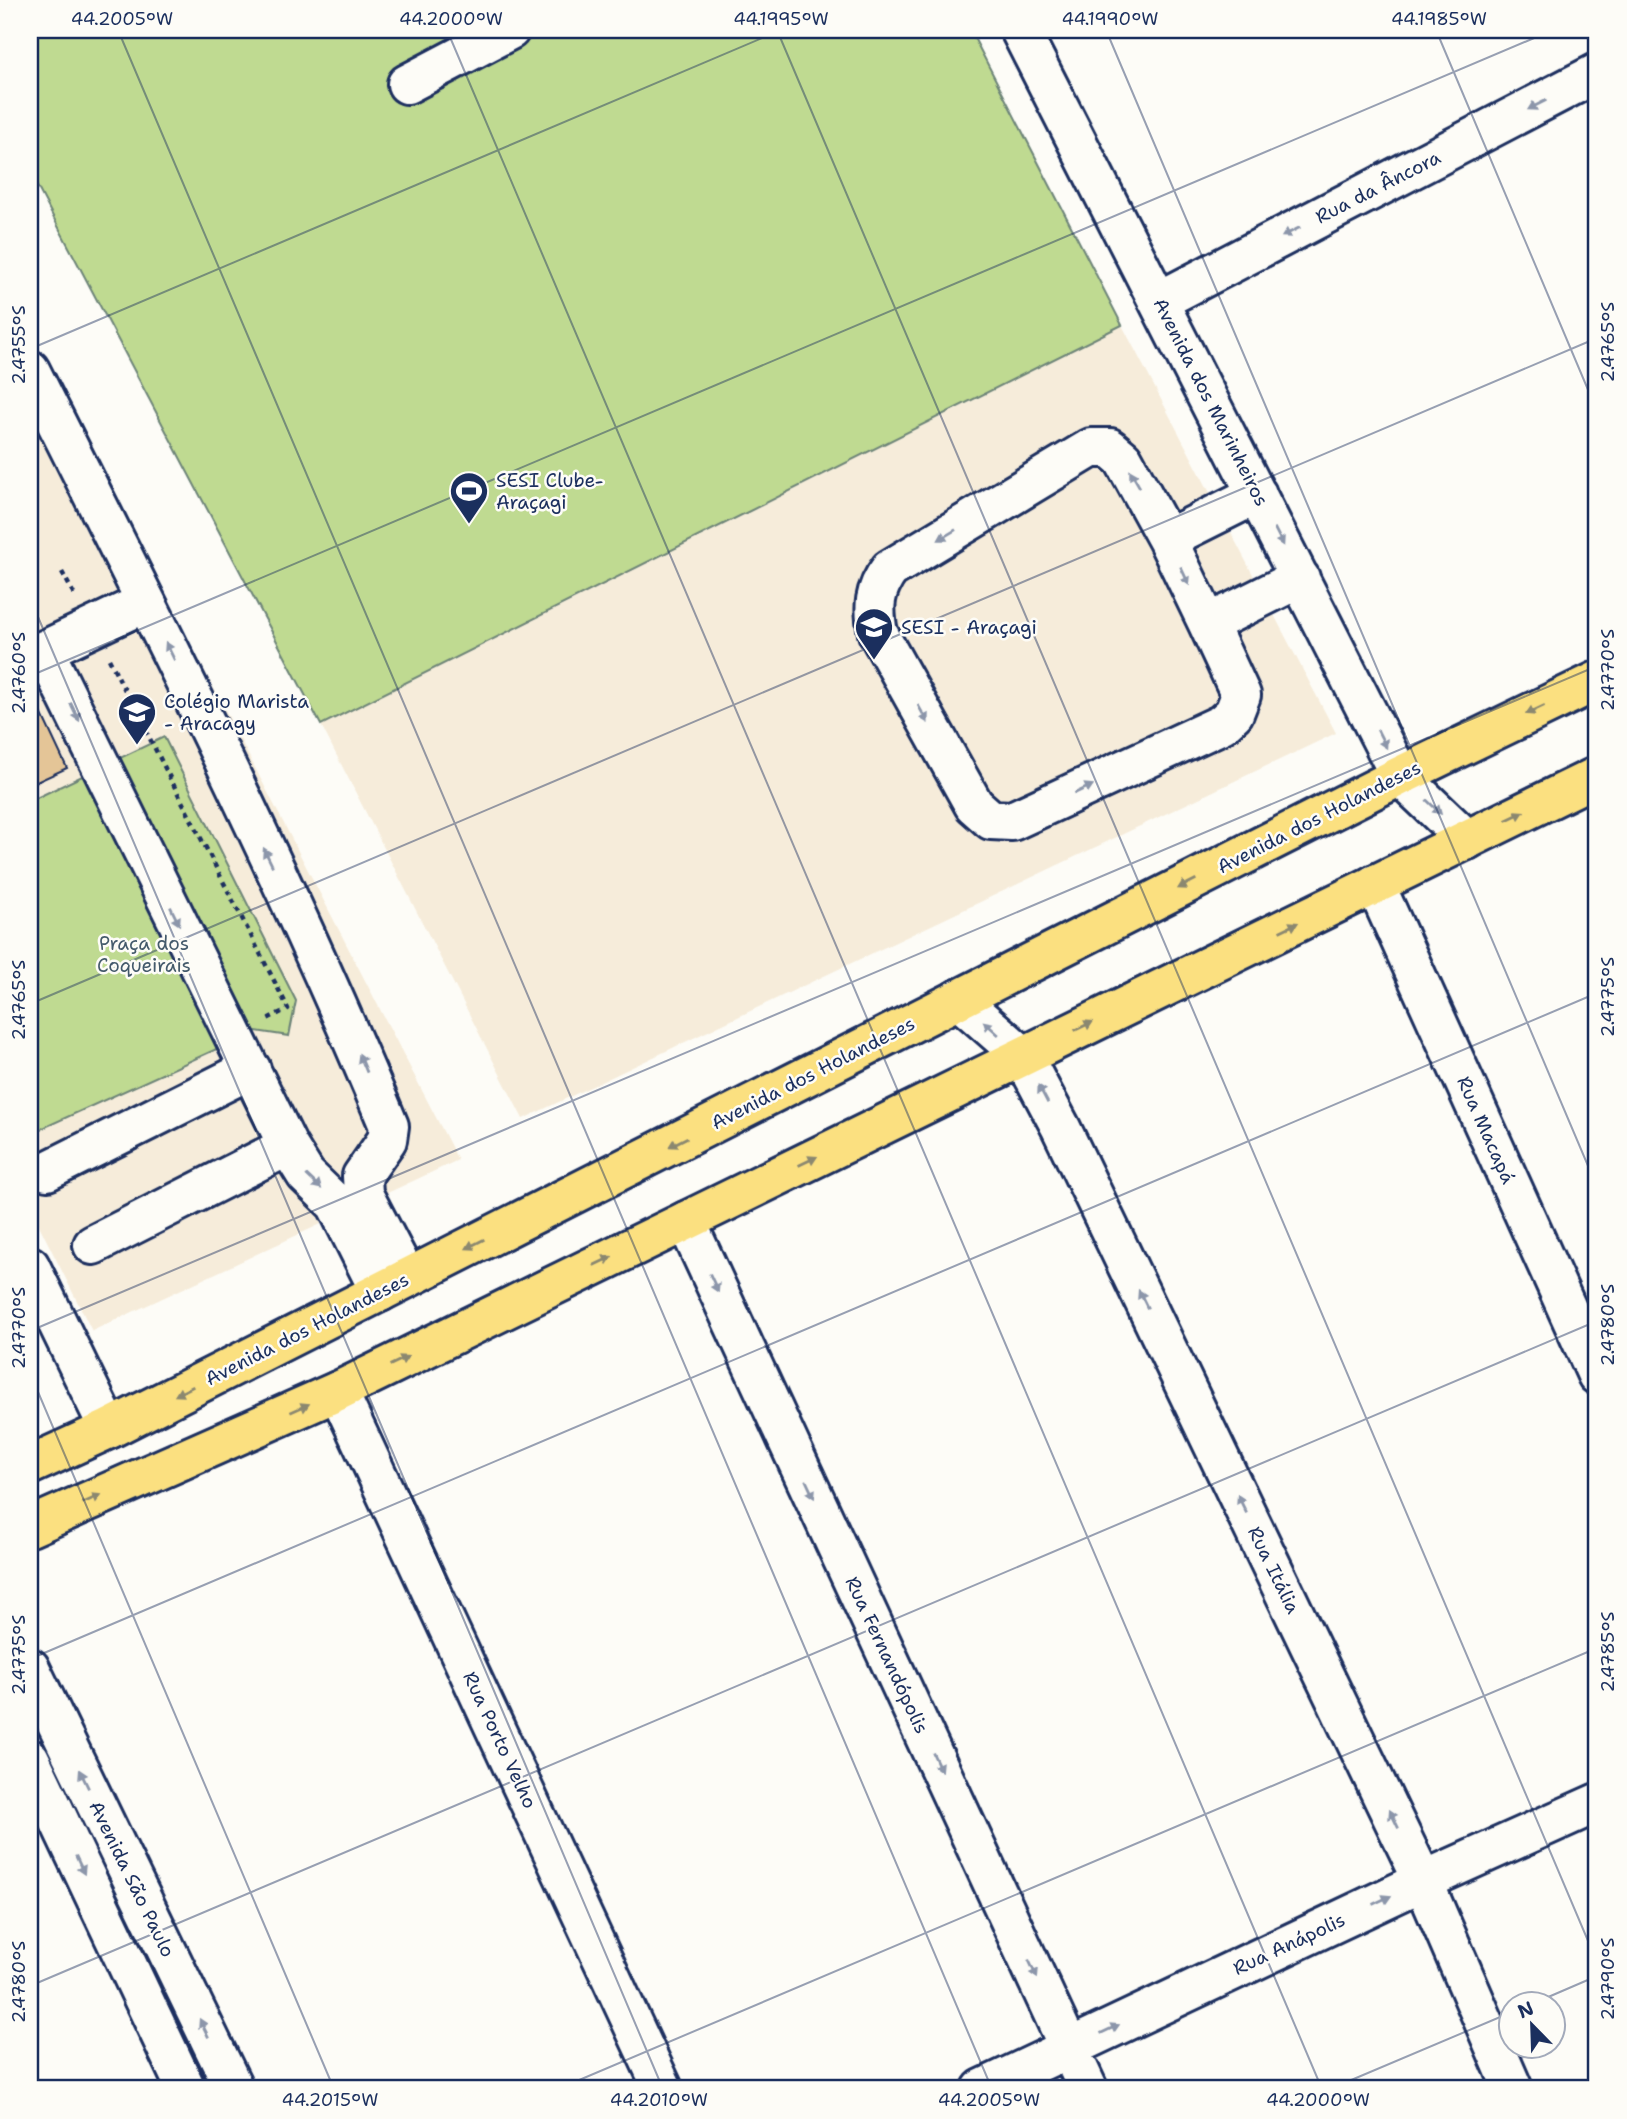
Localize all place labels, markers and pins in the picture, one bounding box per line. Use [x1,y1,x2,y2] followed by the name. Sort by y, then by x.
[496,468,604,515] place label: SESI Clube- Araçagi
[448,470,490,525] sports icon: SESI Clube- Araçagi
[853,606,895,661] school or university icon: SESI - Araçagi
[901,615,1037,640] place label: SESI - Araçagi
[164,689,309,736] place label: Colégio Marista - Aracagy
[116,691,158,746] school or university icon: Colégio Marista - Aracagy

